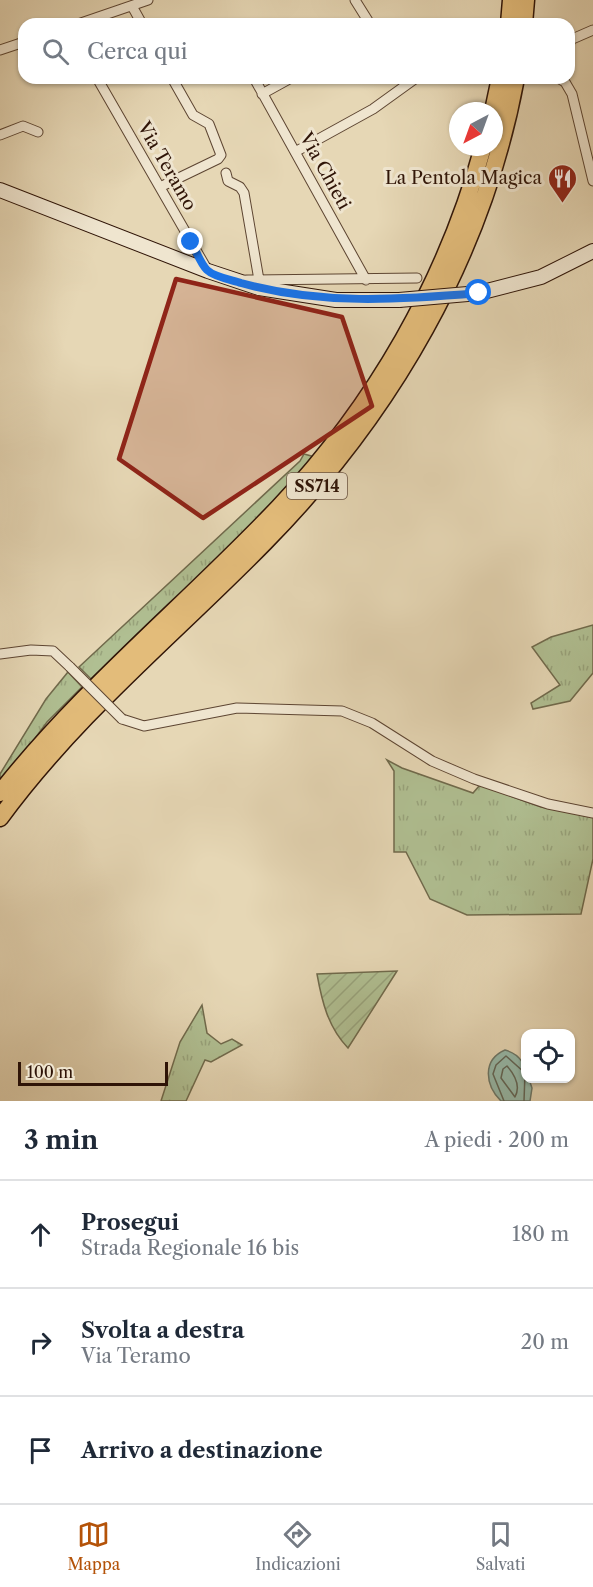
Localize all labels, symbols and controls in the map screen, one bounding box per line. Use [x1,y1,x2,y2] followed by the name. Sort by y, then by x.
[18,18,575,84] search box
[39,35,72,68] icon: search
[87,38,188,65] text: Cerca qui
[449,102,503,156] north arrow
[132,117,201,214] street label: Via Teramo
[294,128,355,214] street label: Via Chieti
[547,162,579,204] restaurant icon: La Pentola Magica
[385,167,542,189] place label: La Pentola Magica
[177,228,203,254] route end
[465,279,491,305] route start
[287,473,347,499] road number: SS714
[521,1029,575,1083] map controls
[521,1029,575,1083] button: locate
[18,1059,168,1086] scale bar
[27,1062,73,1082] text: 100 m
[24,1124,98,1156] text: 3 min
[425,1128,569,1152] text: A piedi · 200 m
[81,1209,179,1236] text: Prosegui
[24,1218,57,1251] icon: ahead
[512,1222,569,1246] text: 180 m
[81,1236,299,1260] text: Strada Regionale 16 bis
[81,1317,244,1344] text: Svolta a destra
[24,1326,57,1359] icon: right
[521,1330,569,1354] text: 20 m
[81,1344,191,1368] text: Via Teramo
[24,1434,57,1467] icon: arrive
[81,1437,323,1464] text: Arrivo a destinazione
[68,1518,120,1574] tab: Mappa
[255,1518,341,1574] tab: Indicazioni
[476,1518,525,1574] tab: Salvati

